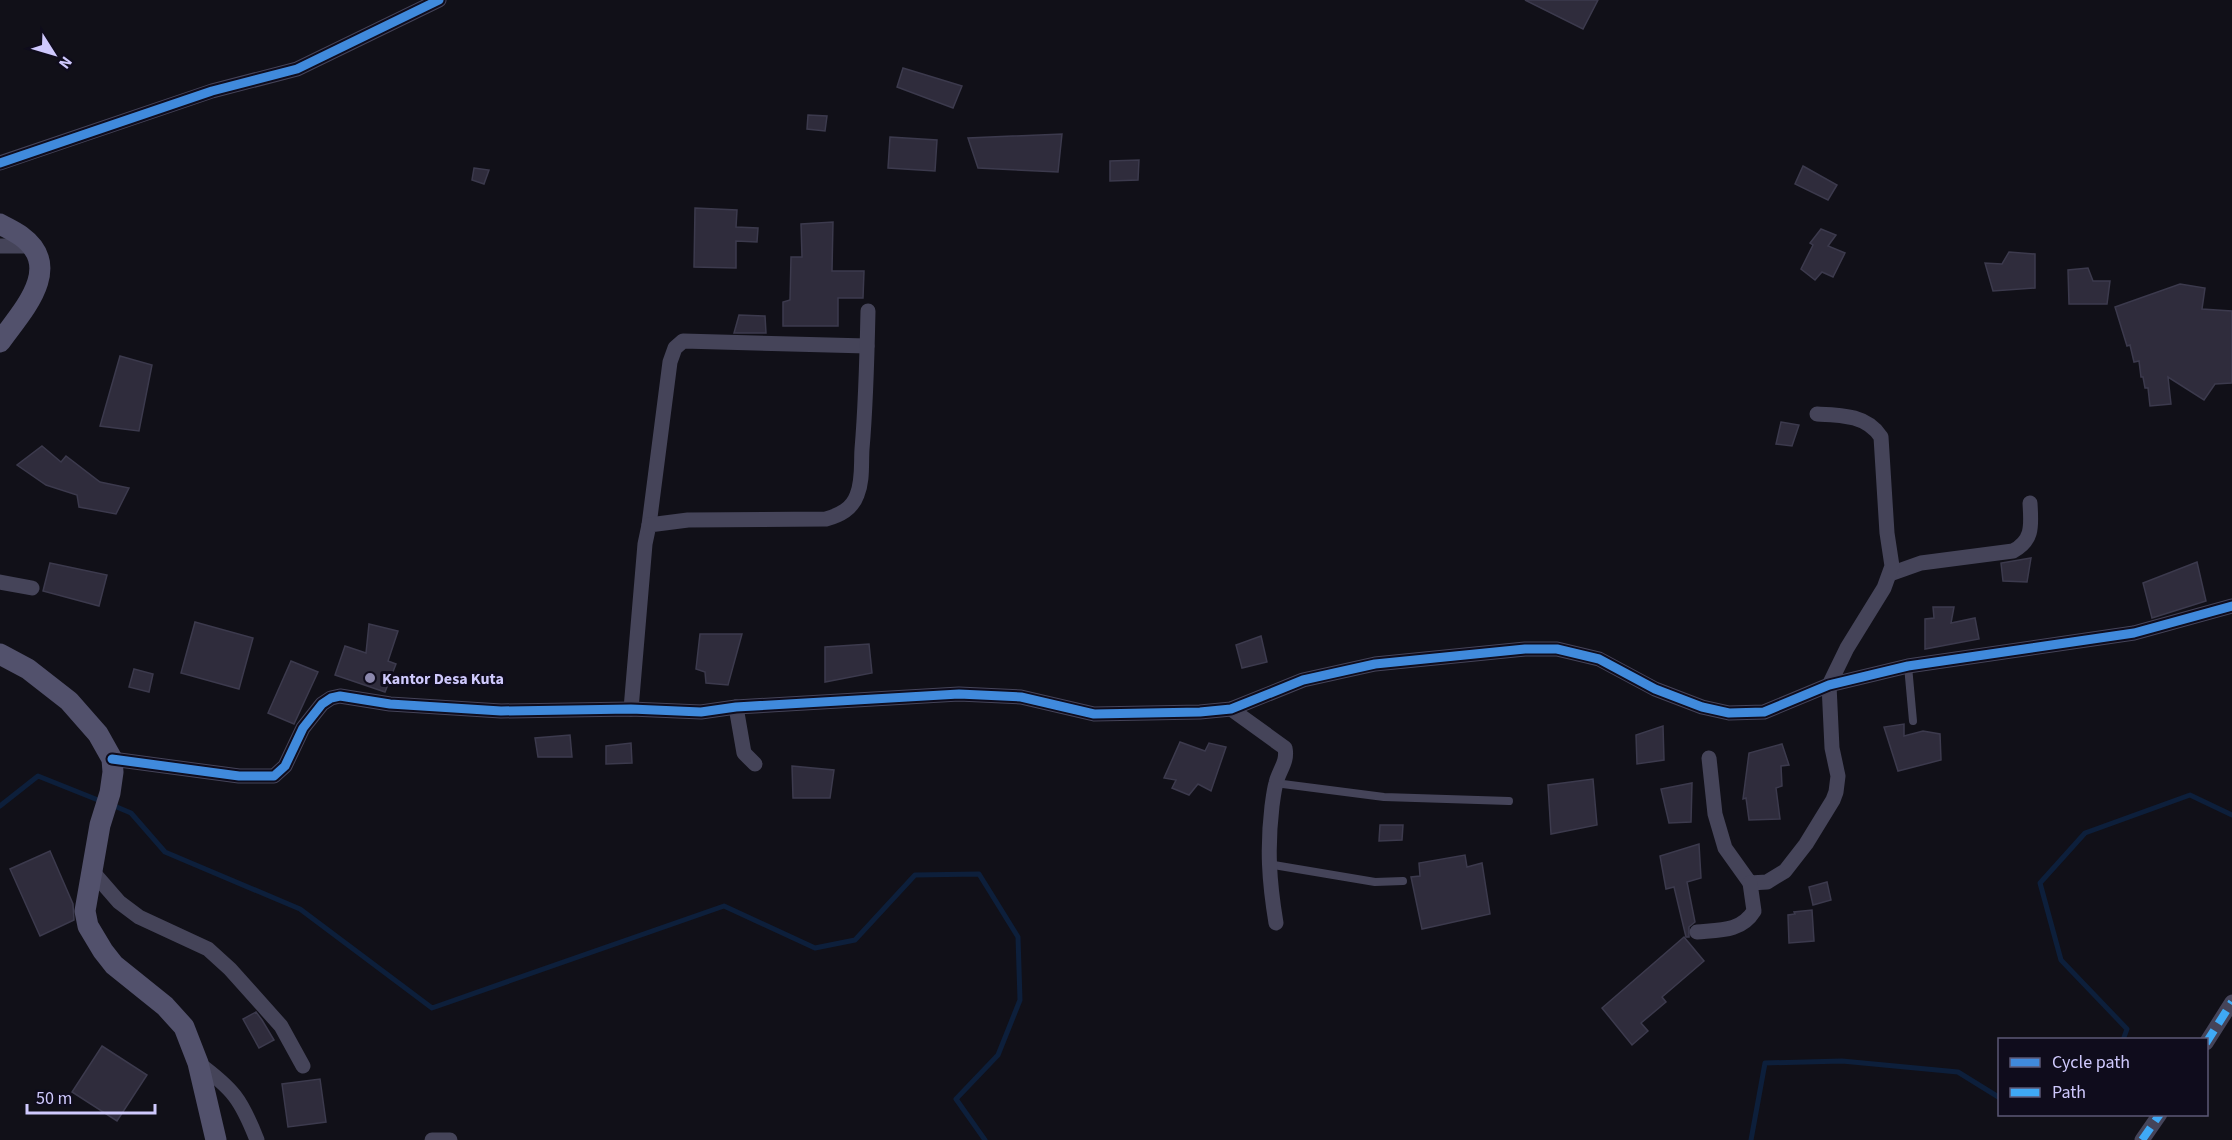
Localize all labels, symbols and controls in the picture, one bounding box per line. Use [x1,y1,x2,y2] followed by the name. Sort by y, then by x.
[24,24,84,84] north arrow
[53,52,77,73] text: N
[382,668,504,690] place label: Kantor Desa Kuta
[363,671,377,685] marker: Kantor Desa Kuta
[1998,1038,2208,1116] legend
[2052,1050,2130,1075] text: Cycle path
[27,1077,154,1115] scale bar
[2052,1080,2086,1105] text: Path
[36,1086,72,1111] text: 50 m

